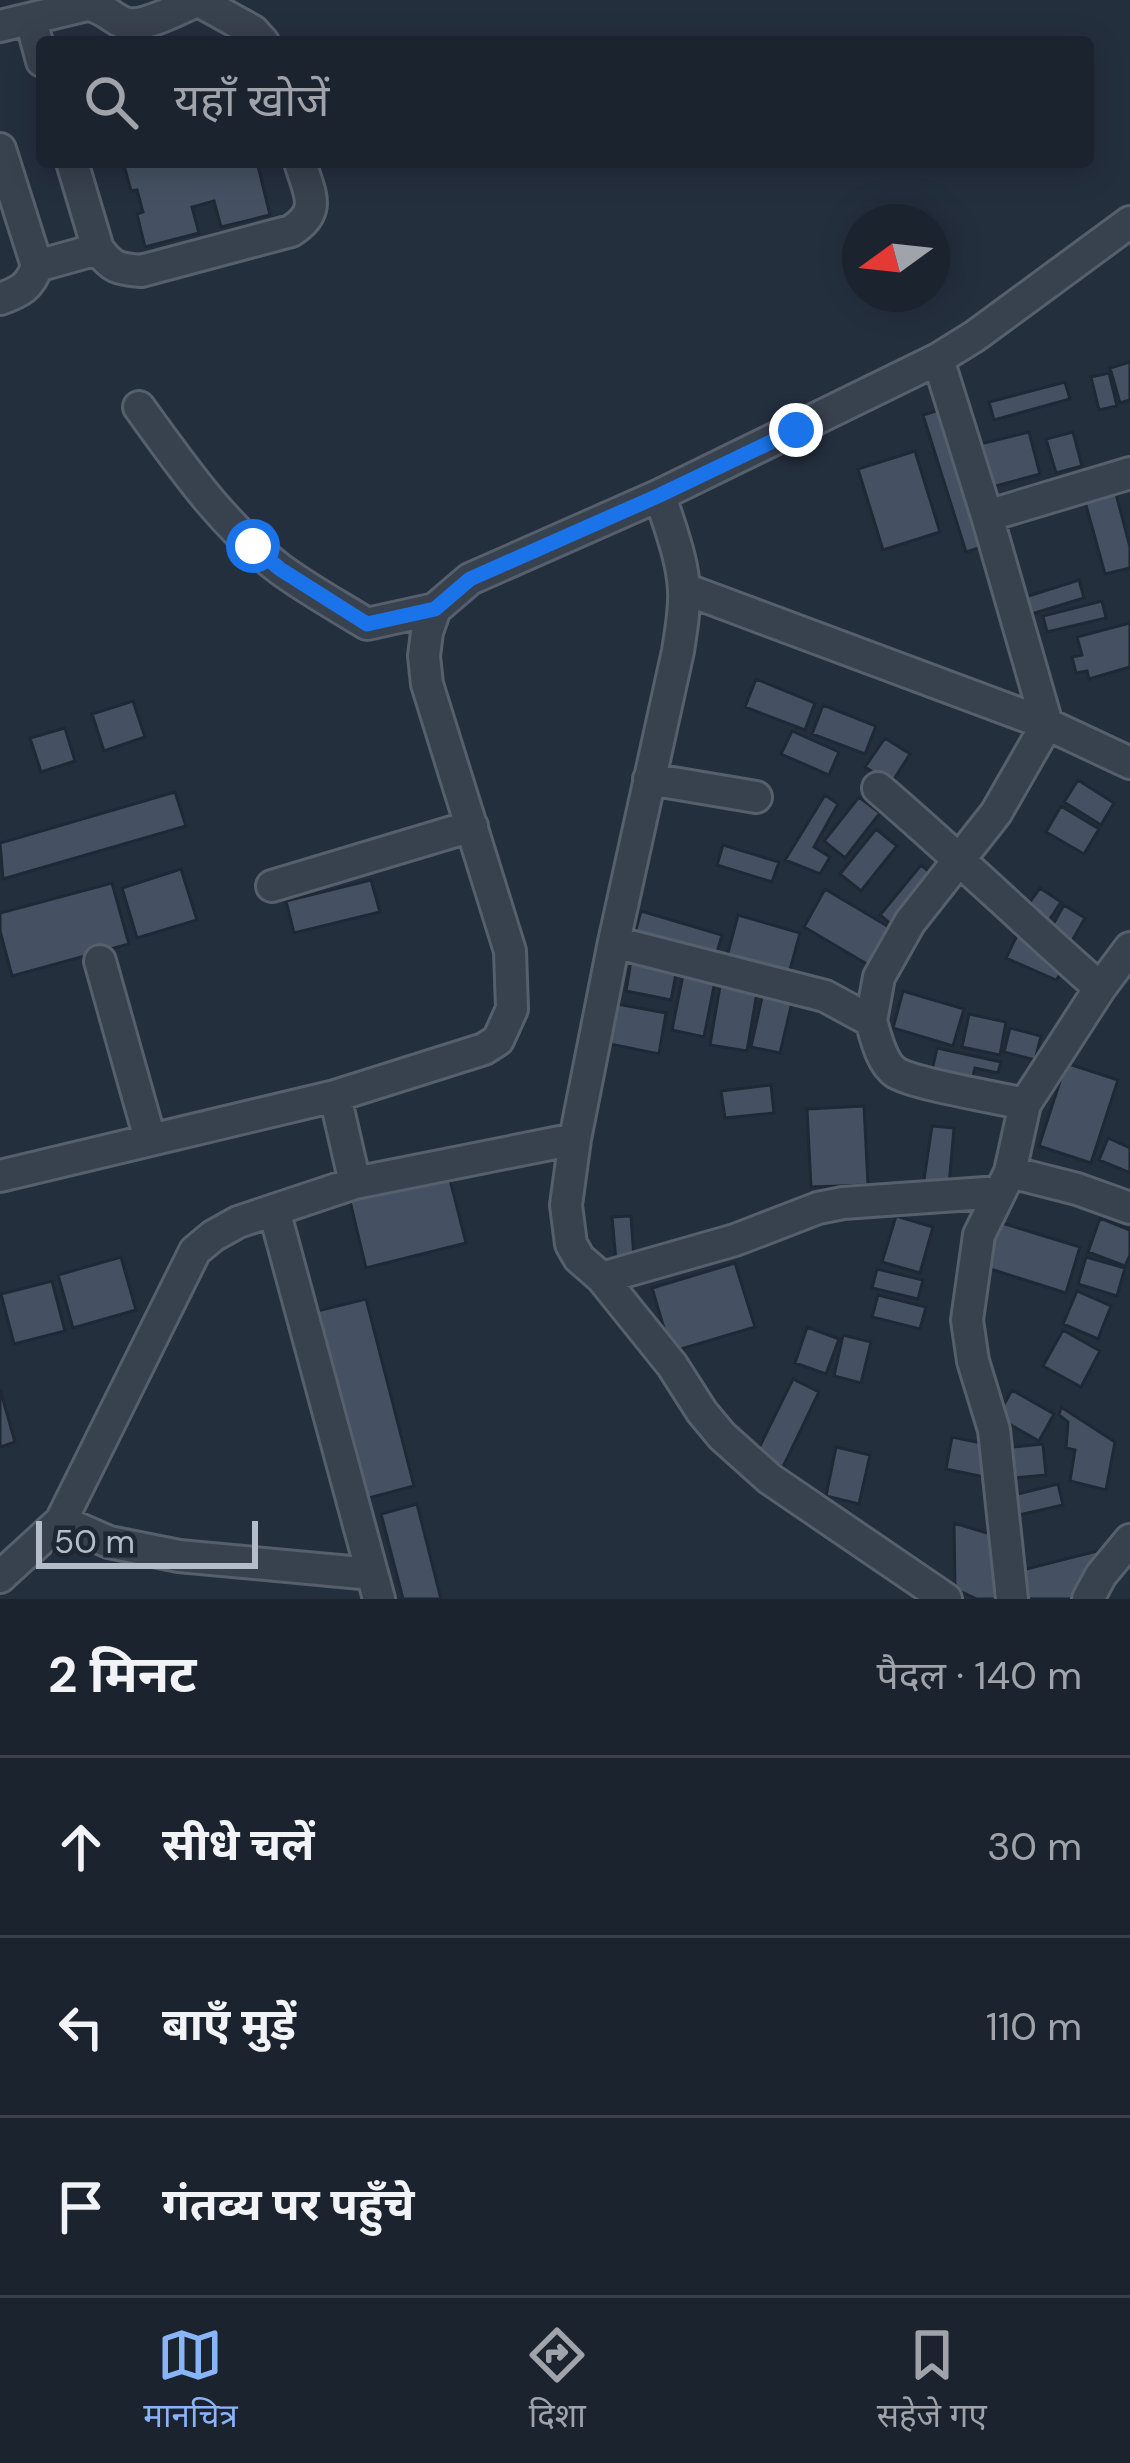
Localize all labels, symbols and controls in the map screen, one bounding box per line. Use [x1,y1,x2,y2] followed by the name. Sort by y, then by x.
[36,36,1094,168] search box
[78,69,144,135] icon: search
[174,71,329,130] text: यहाँ खोजें
[842,204,950,312] north arrow
[769,403,823,457] route end
[226,519,280,573] route start
[36,1515,258,1568] scale bar
[54,1520,135,1563] text: 50 m
[48,1641,196,1708] text: 2 मिनट
[877,1650,1082,1701] text: पैदल · 140 m
[48,1814,114,1880] icon: ahead
[162,1815,314,1874] text: सीधे चलें
[987,1821,1082,1872] text: 30 m
[48,1994,114,2060] icon: left
[162,1995,296,2054] text: बाएँ मुड़ें
[986,2001,1082,2052] text: 110 m
[48,2174,114,2240] icon: arrive
[162,2175,415,2234] text: गंतव्य पर पहुँचे
[143,2322,238,2440] tab: मानचित्र
[524,2322,590,2440] tab: दिशा
[877,2322,987,2440] tab: सहेजे गए

